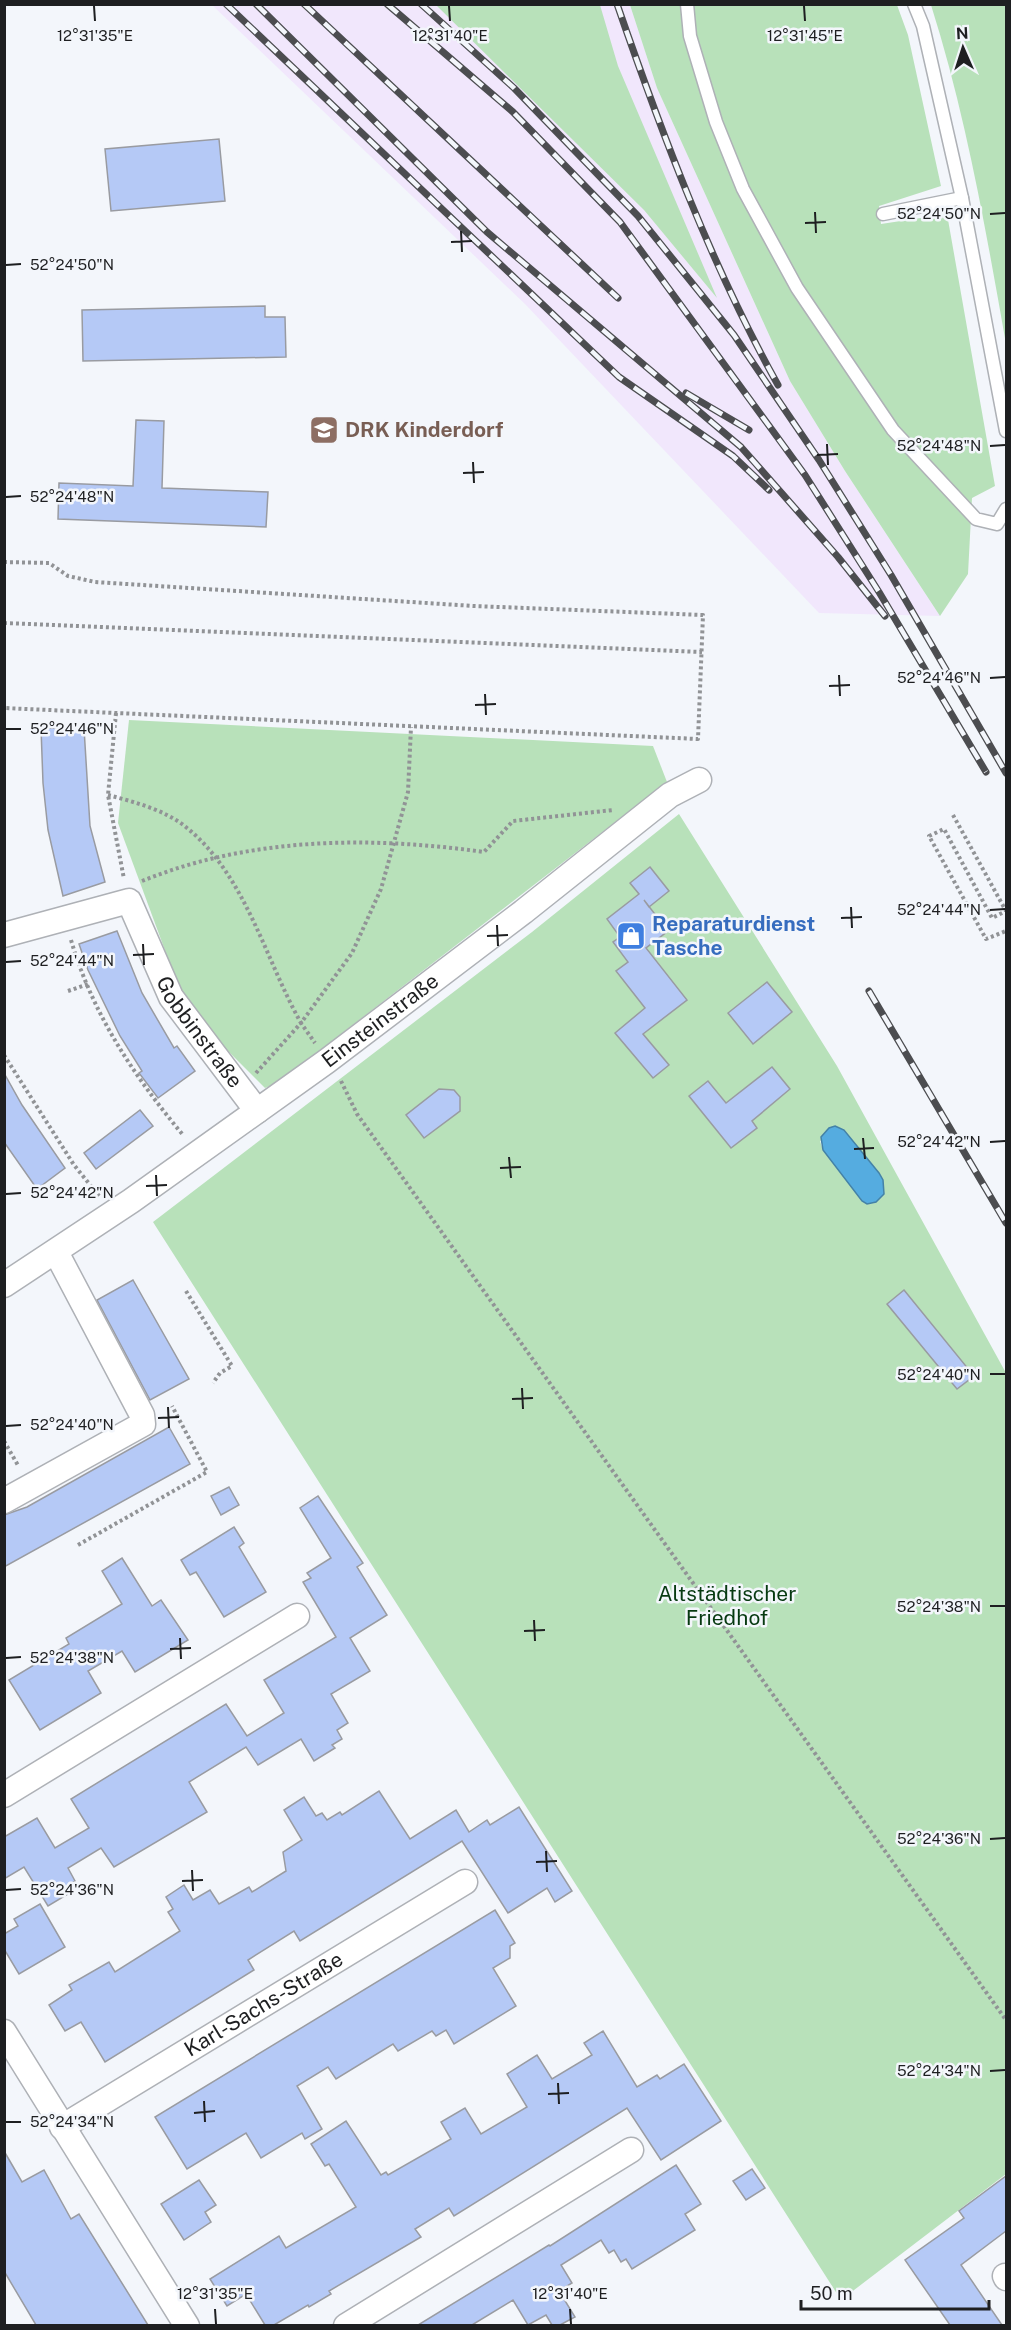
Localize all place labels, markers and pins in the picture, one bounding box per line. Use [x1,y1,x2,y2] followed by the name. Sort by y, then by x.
[308,414,340,446] school or university icon: DRK Kinderdorf
[345,417,503,442] place label: DRK Kinderdorf
[652,911,815,960] place label: Reparaturdienst Tasche
[615,920,647,952] shop icon: Reparaturdienst Tasche

